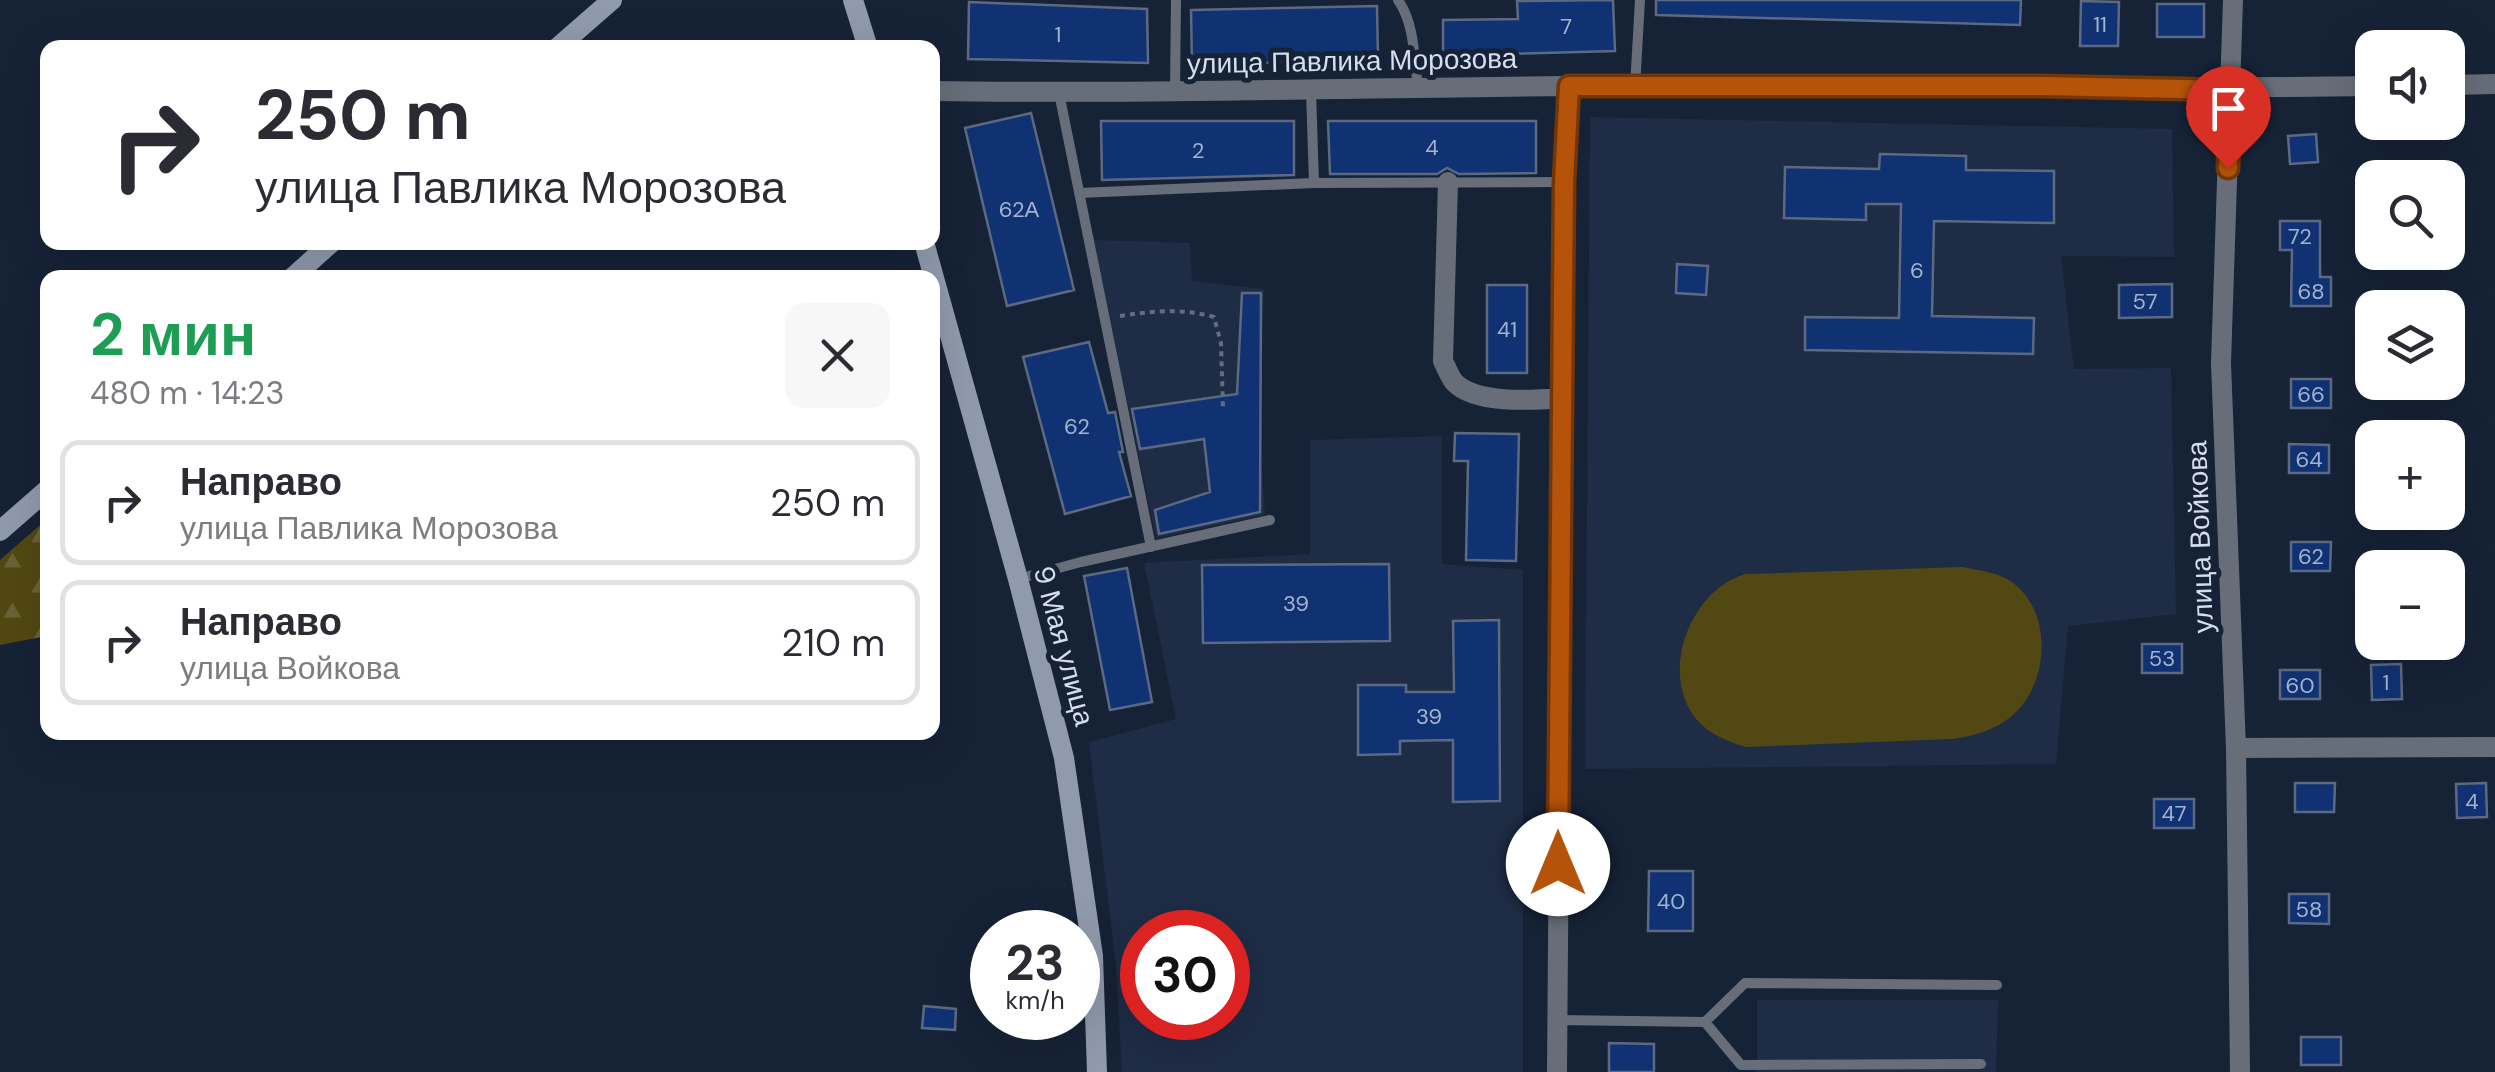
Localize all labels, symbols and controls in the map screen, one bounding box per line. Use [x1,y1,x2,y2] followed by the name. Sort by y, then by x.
[2093,10,2107,39] house number: 11
[1560,12,1572,41] house number: 7
[1055,20,1061,49] house number: 1
[2355,30,2465,660] map controls
[2355,30,2465,140] button: sound
[1186,40,1518,82] street label: улица Павлика Морозова
[2186,66,2271,169] pin
[255,70,471,161] text: 250 m
[90,80,220,210] icon: right
[2201,81,2256,136] icon: arrive
[1425,133,1439,162] house number: 4
[1192,136,1204,165] house number: 2
[255,158,786,217] text: улица Павлика Морозова
[2355,160,2465,270] button: search
[999,195,1040,224] house number: 62А
[2288,222,2312,251] house number: 72
[1910,256,1924,285] house number: 6
[2297,277,2325,306] house number: 68
[2133,287,2157,316] house number: 57
[2355,290,2465,400] button: layers
[90,295,256,374] text: 2 мин
[785,303,890,408] button: close
[1497,315,1517,344] house number: 41
[90,372,284,414] text: 480 m · 14:23
[2297,380,2325,409] house number: 66
[1064,412,1090,441] house number: 62
[2355,420,2465,530] button: +
[2178,440,2222,634] street label: улица Войкова
[2295,445,2323,474] house number: 64
[180,457,342,507] text: Направо
[95,475,150,530] icon: right
[770,478,885,528] text: 250 m
[180,507,558,549] text: улица Павлика Морозова
[2298,542,2324,571] house number: 62
[2355,550,2465,660] button: −
[1025,562,1103,730] street label: 9 Мая улица
[1283,589,1309,618] house number: 39
[180,597,342,647] text: Направо
[95,615,150,670] icon: right
[781,618,885,668] text: 210 m
[2149,644,2175,673] house number: 53
[180,647,400,689] text: улица Войкова
[2383,668,2389,697] house number: 1
[2286,671,2314,700] house number: 60
[1416,702,1442,731] house number: 39
[2465,787,2479,816] house number: 4
[2161,799,2187,828] house number: 47
[1506,812,1610,916] position arrow
[1657,887,1685,916] house number: 40
[2296,895,2322,924] house number: 58
[1120,910,1250,1040] speed limit sign: 30
[1006,930,1065,996] text: 23
[1005,984,1065,1017] text: km/h

